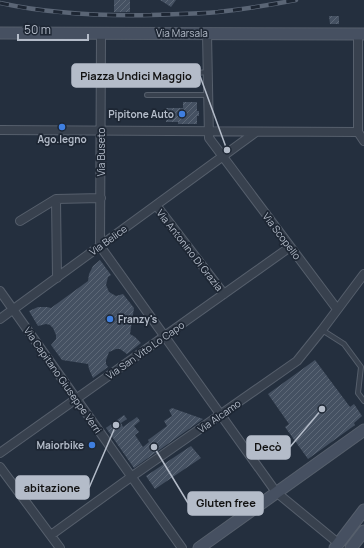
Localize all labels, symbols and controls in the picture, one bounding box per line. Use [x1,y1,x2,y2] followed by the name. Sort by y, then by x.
[18,16,88,42] scale bar
[24,21,51,38] text: 50 m
[156,26,208,40] street label: Via Marsala
[72,64,200,87] callout: Piazza Undici Maggio
[80,68,192,83] text: Piazza Undici Maggio
[108,107,174,121] place label: Pipitone Auto
[177,109,187,119] marker: Pipitone Auto
[57,122,67,132] marker: Ago.legno
[94,128,108,176] street label: Via Buseto
[37,132,87,146] place label: Ago.legno
[154,206,226,294] street label: Via Antonino Di Grazia
[260,210,304,262] street label: Via Scopello
[86,221,130,258] street label: Via Belice
[118,312,158,326] place label: Franzy's
[105,314,115,324] marker: Franzy's
[103,318,187,382] street label: Via San Vito Lo Capo
[21,324,105,436] street label: Via Capitano Giuseppe Verri
[195,396,243,436] street label: Via Alcamo
[247,436,290,459] callout: Decò
[36,438,84,452] place label: Maiorbike
[254,439,282,454] text: Decò
[87,440,97,450] marker: Maiorbike
[16,476,89,499] callout: abitazione
[24,480,81,495] text: abitazione
[188,492,263,515] callout: Gluten free
[196,495,256,510] text: Gluten free

